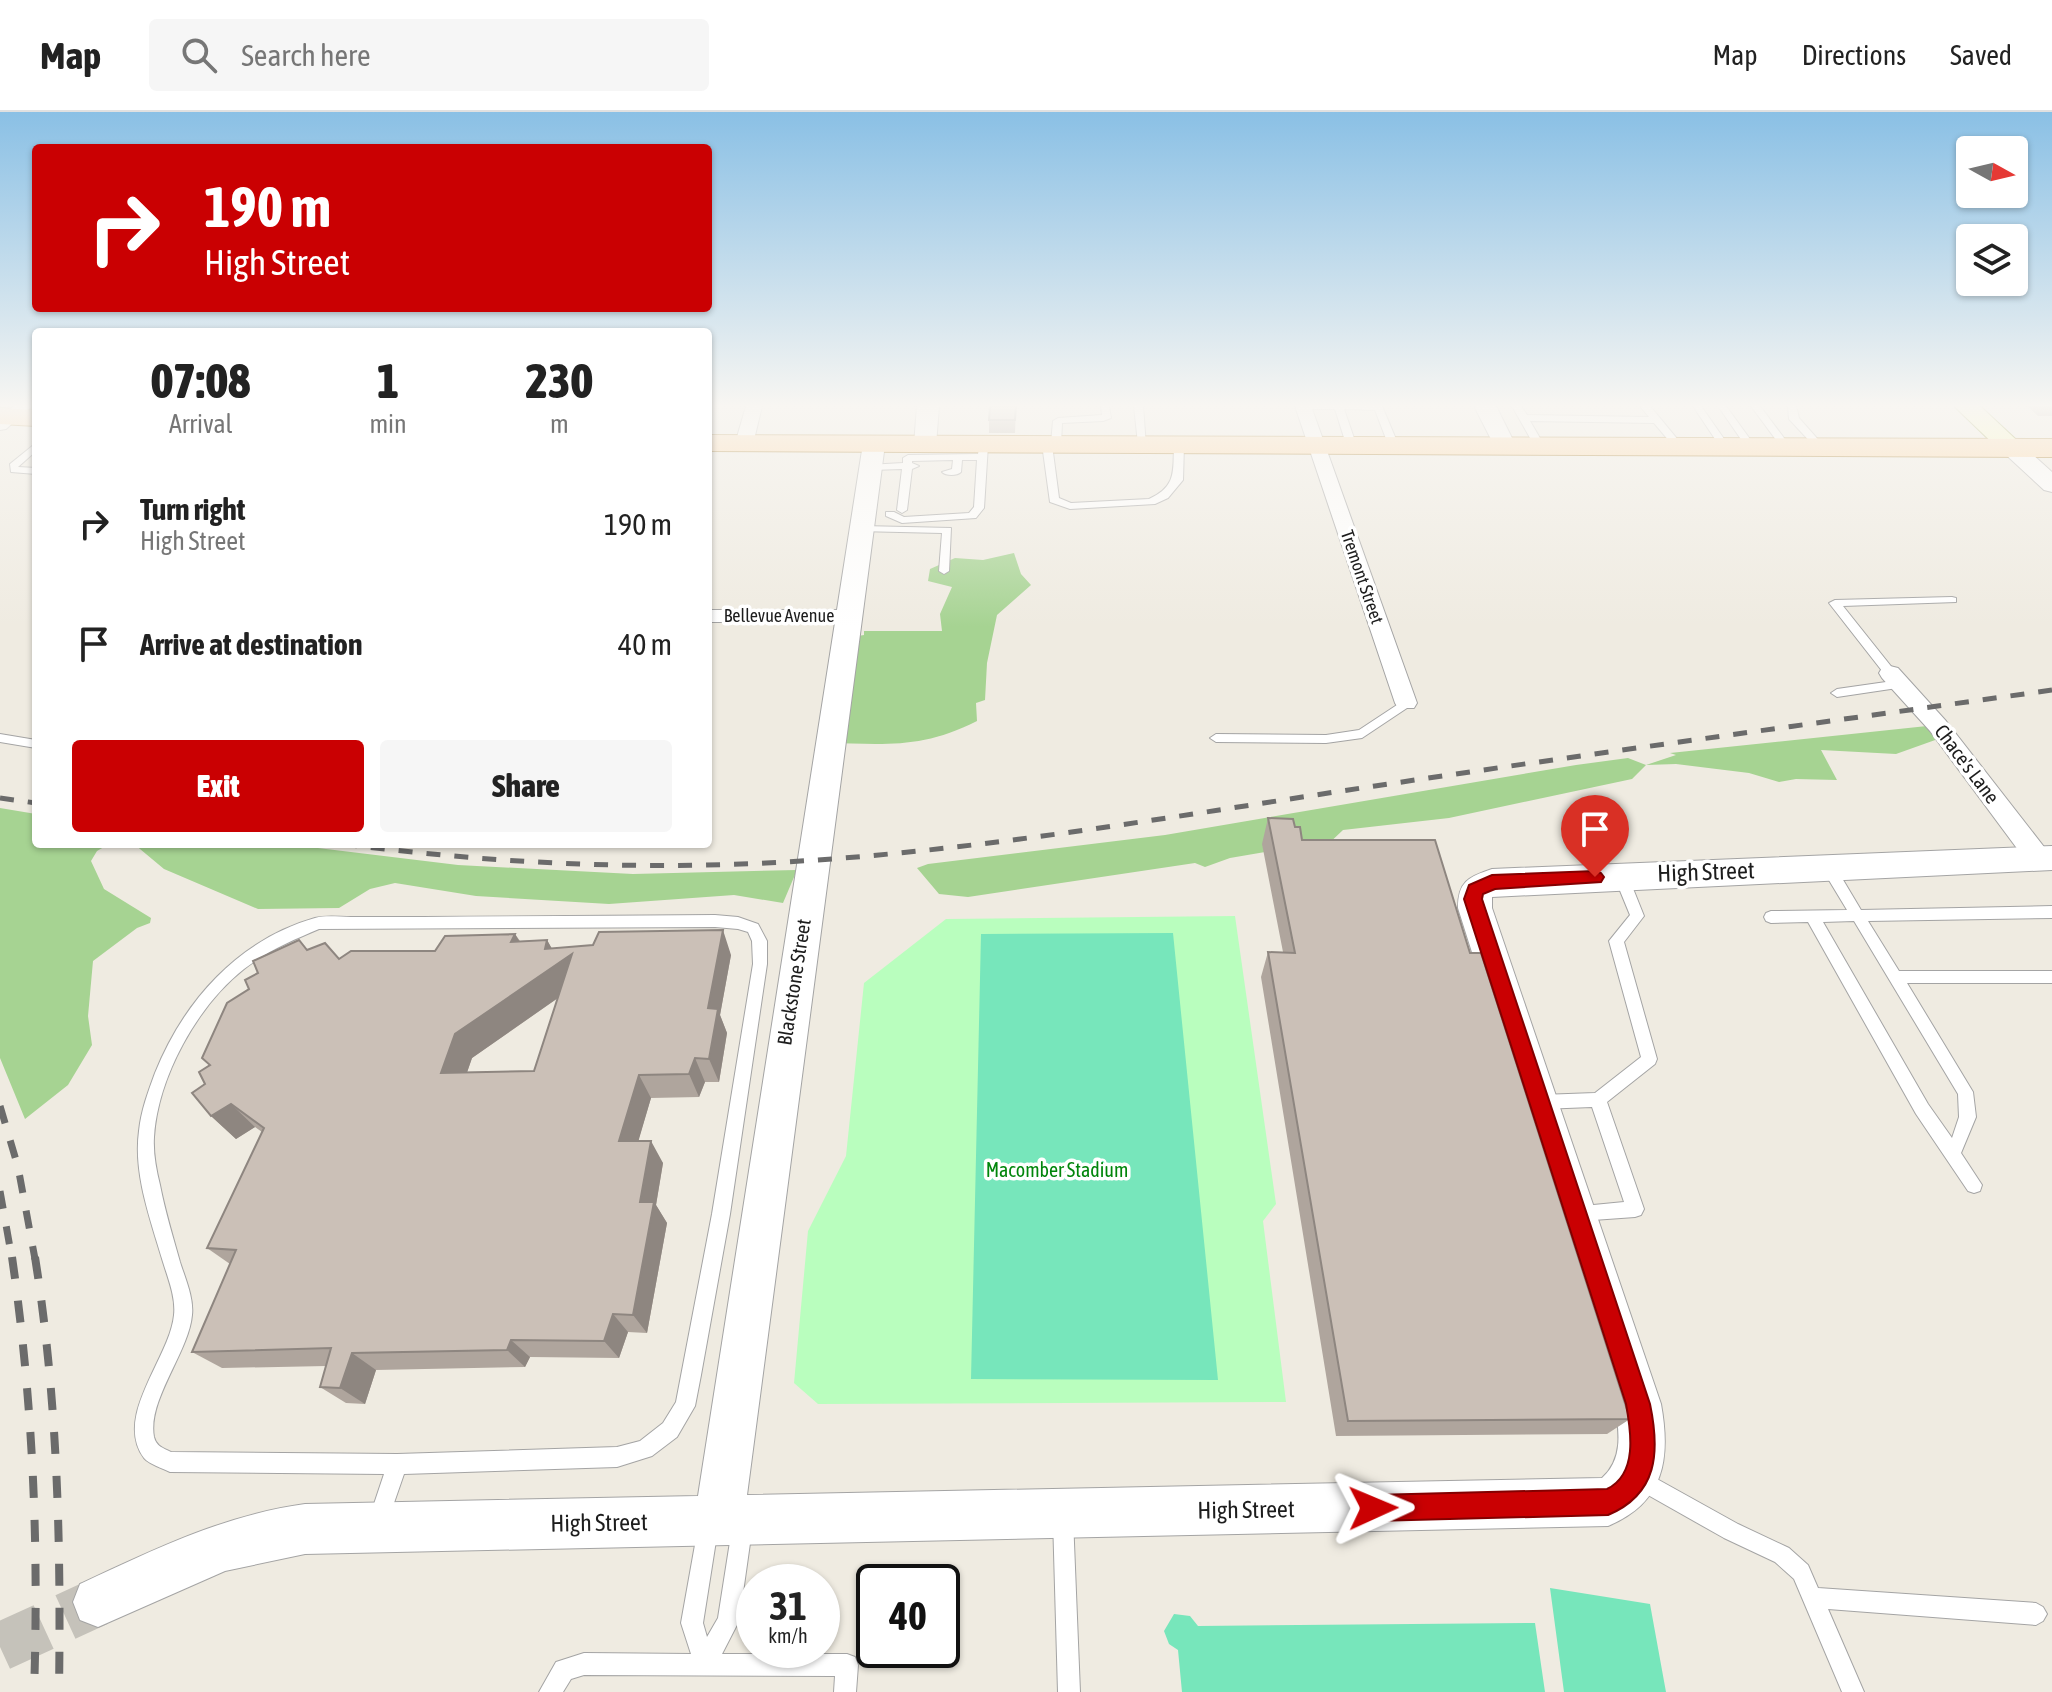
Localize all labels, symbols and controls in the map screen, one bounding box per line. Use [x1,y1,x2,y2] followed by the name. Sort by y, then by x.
[149,19,709,91] search box
[177,33,221,77] icon: search
[40,34,101,77] text: Map
[241,38,371,72] text: Search here
[1713,39,1758,71] text: Map
[1802,39,1906,71] text: Directions
[1950,39,2012,71] text: Saved
[1956,136,2028,208] north arrow
[1956,136,2028,296] map controls
[204,175,331,239] text: 190 m
[72,176,176,280] icon: right
[1956,224,2028,296] button: layers
[204,241,350,283] text: High Street
[151,353,251,408] text: 07:08
[377,353,399,408] text: 1
[526,353,593,408] text: 230
[169,409,232,439] text: Arrival
[369,409,407,439] text: min
[550,409,569,439] text: m
[140,492,246,526] text: Turn right
[72,502,116,546] icon: right
[604,507,672,541] text: 190 m
[140,526,245,556] text: High Street
[1337,527,1388,626] street label: Tremont Street
[724,605,834,626] street label: Bellevue Avenue
[72,622,116,666] icon: arrive
[140,627,362,661] text: Arrive at destination
[618,627,672,661] text: 40 m
[1930,720,2005,808] street label: Chace's Lane
[72,740,364,832] button: Exit
[380,740,672,832] button: Share
[1561,795,1629,877] pin
[1573,807,1617,851] icon: arrive
[1657,856,1755,887] street label: High Street
[772,917,815,1047] street label: Blackstone Street
[986,1158,1128,1181] park label: Macomber Stadium
[1331,1466,1415,1550] position arrow
[1197,1495,1295,1524] street label: High Street
[550,1508,648,1537] street label: High Street
[856,1564,960,1668] speed limit sign: 40
[769,1583,807,1628] text: 31
[768,1624,808,1647] text: km/h

